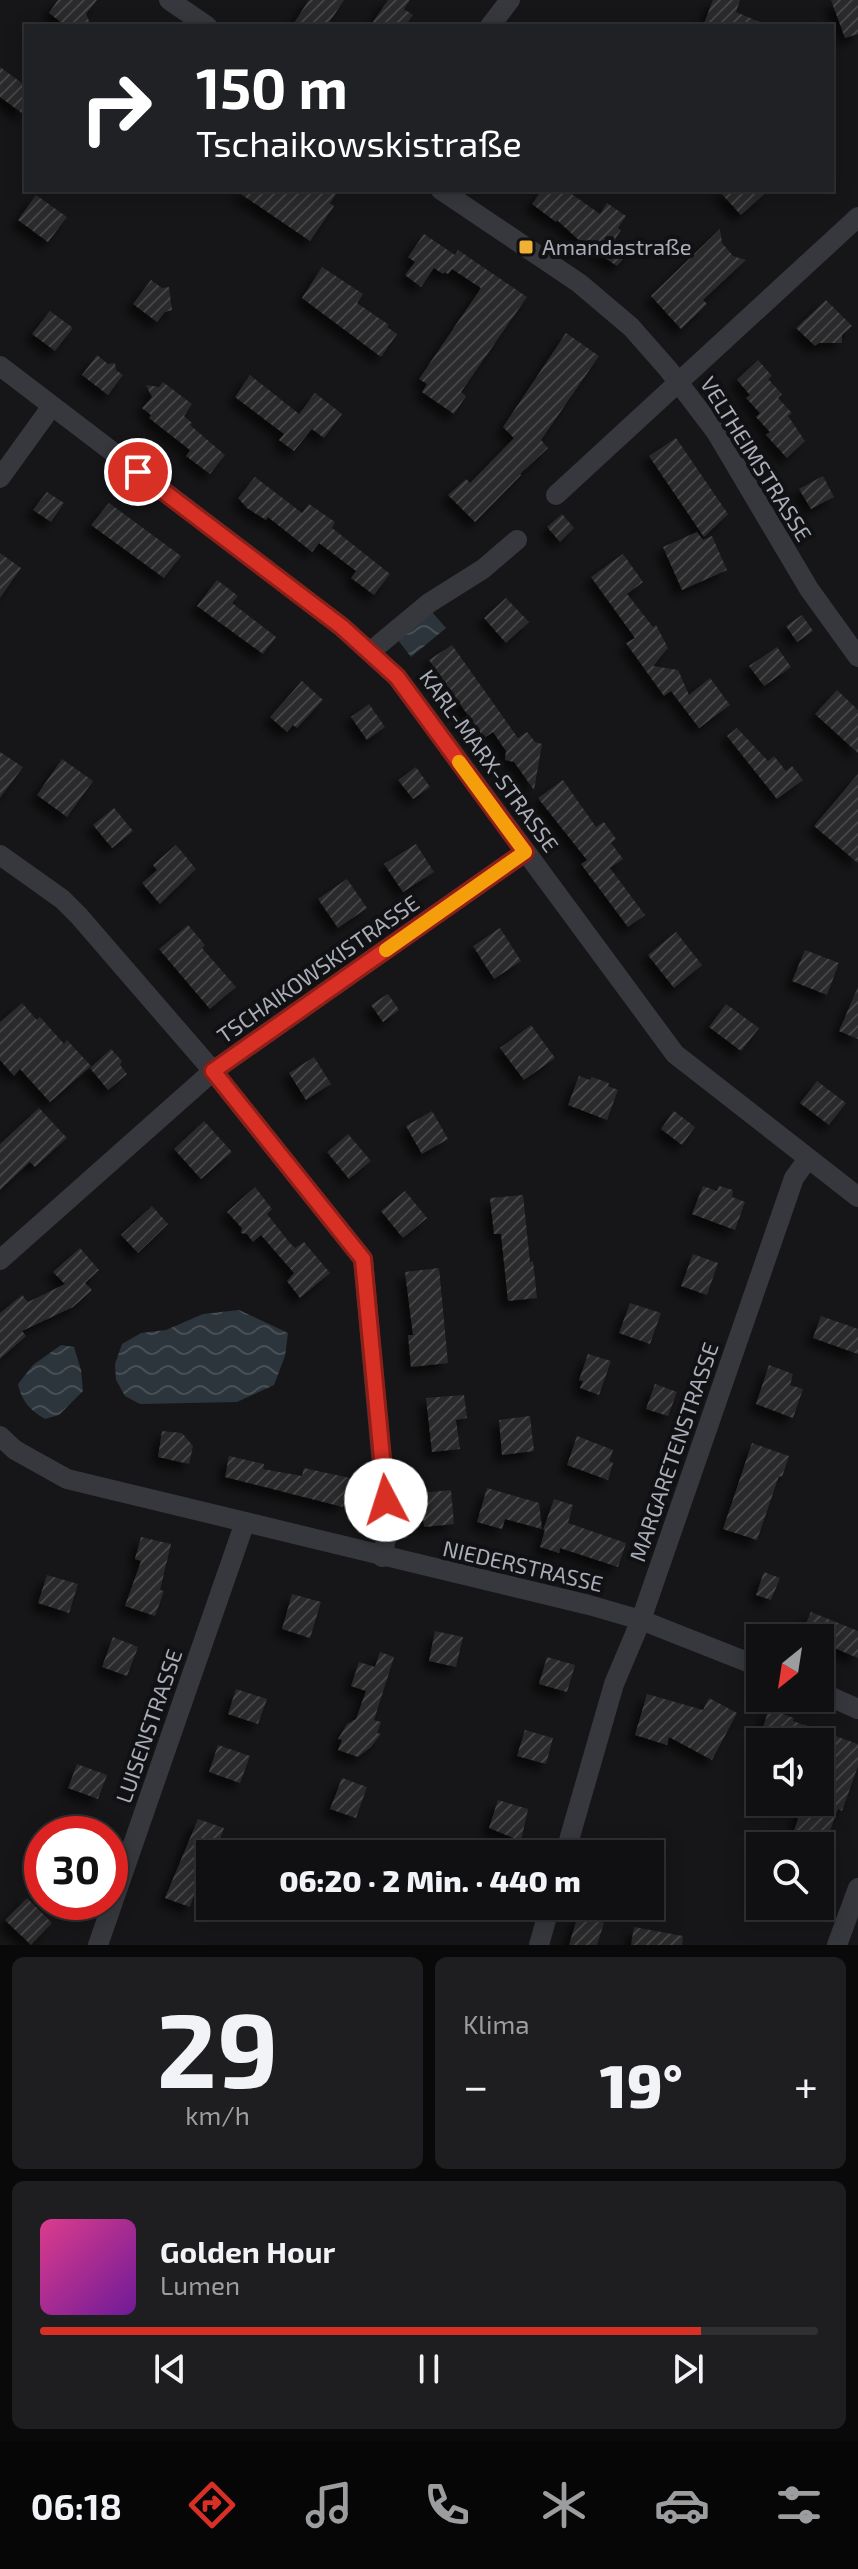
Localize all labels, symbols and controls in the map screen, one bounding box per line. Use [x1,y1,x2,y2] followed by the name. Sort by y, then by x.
[196,53,348,120] text: 150 m
[64,56,168,160] icon: right
[196,121,522,164] text: Tschaikowskistraße
[542,233,692,259] place label: Amandastraße
[517,238,535,256] marker: Amandastraße
[696,371,818,546] street label: VELTHEIMSTRASSE
[104,438,172,506] pin
[116,450,160,494] icon: arrive
[415,664,565,857] street label: KARL-MARX-STRASSE
[212,889,423,1048] street label: TSCHAIKOWSKISTRASSE
[623,1339,723,1565] street label: MARGARETENSTRASSE
[344,1458,428,1542] position arrow
[441,1534,606,1596] street label: NIEDERSTRASSE
[746,1624,834,1712] north arrow
[746,1624,834,1920] map controls
[110,1645,187,1806] street label: LUISENSTRASSE
[746,1728,834,1816] button: sound
[24,1816,128,1920] speed limit sign: 30
[746,1832,834,1920] button: search
[279,1862,581,1898] text: 06:20 · 2 Min. · 440 m
[157,1984,278,2109] text: 29
[463,2008,530,2039] text: Klima
[600,2048,683,2120] text: 19°
[463,2058,489,2111] text: −
[794,2058,818,2111] text: +
[185,2099,250,2130] text: km/h
[160,2233,335,2269] text: Golden Hour
[160,2269,240,2300] text: Lumen
[148,2347,192,2391] icon: previous
[407,2347,451,2391] icon: pause
[666,2347,710,2391] icon: next
[184,2477,240,2533] icon: directions
[301,2477,357,2533] icon: music
[419,2477,475,2533] icon: phone
[536,2477,592,2533] icon: climate
[654,2477,710,2533] icon: car
[771,2477,827,2533] icon: filters
[31,2484,122,2527] text: 06:18

